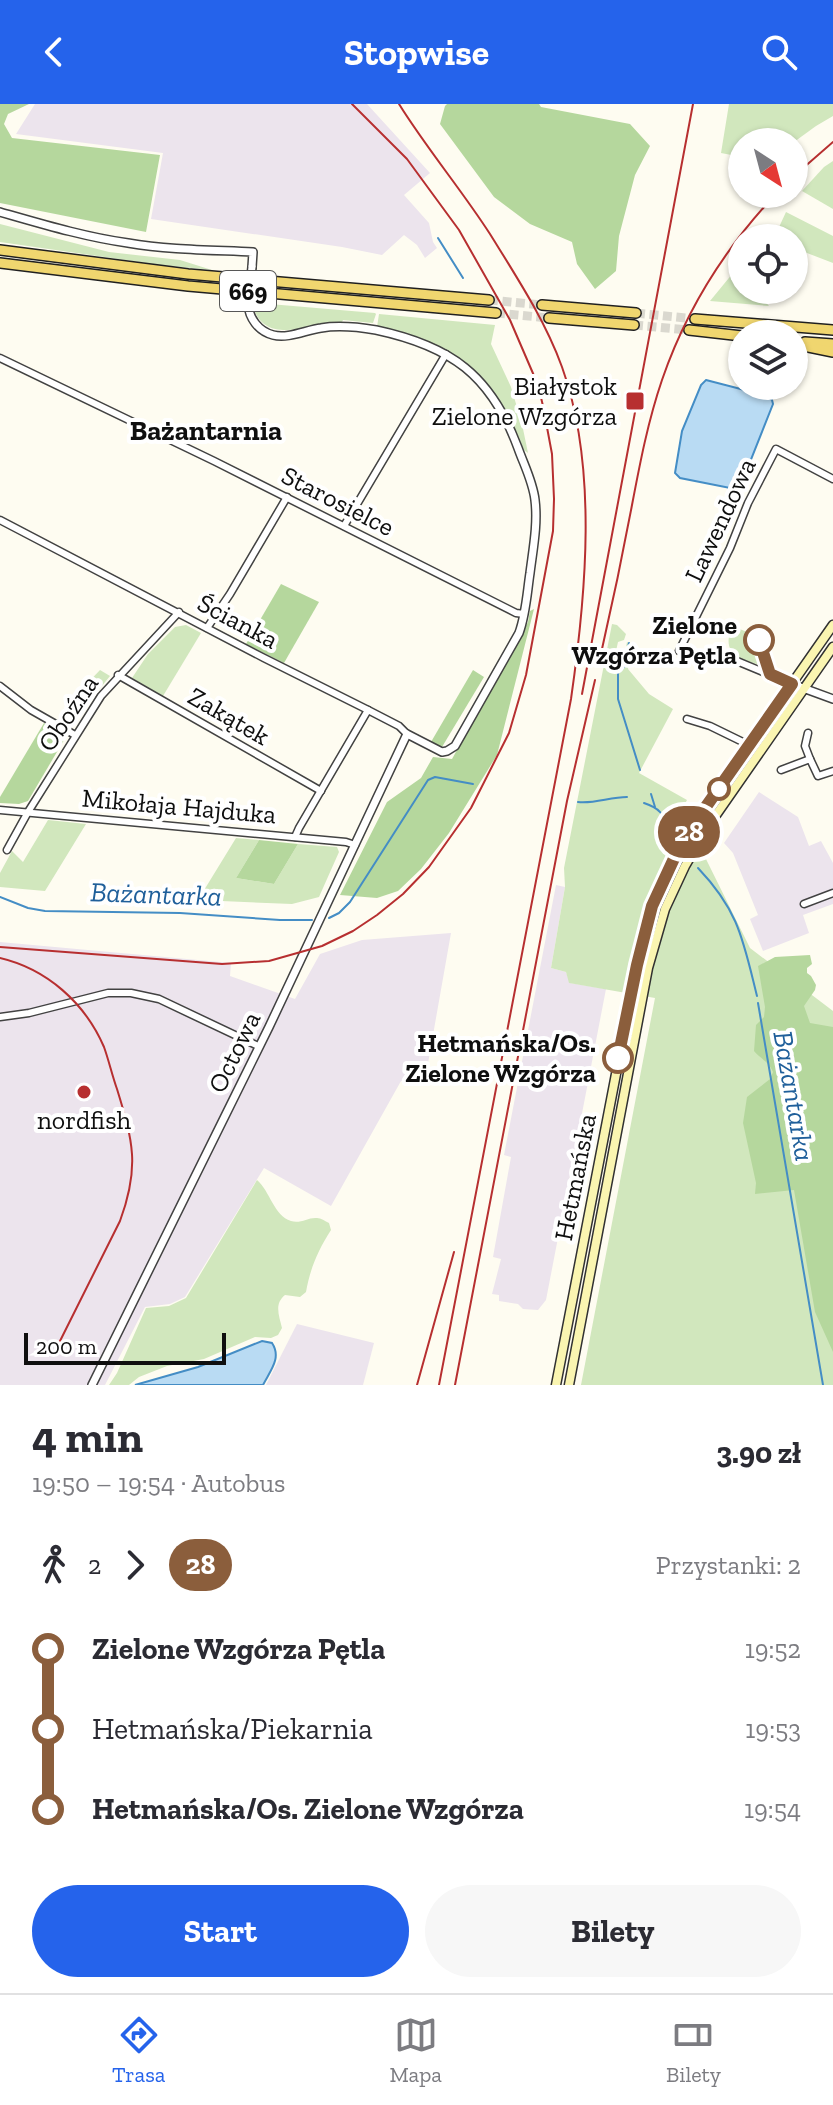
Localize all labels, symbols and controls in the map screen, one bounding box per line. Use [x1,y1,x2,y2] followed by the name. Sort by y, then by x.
[32,30,76,74] icon: back
[757,30,801,74] icon: search
[344,31,489,74] text: Stopwise
[728,128,808,208] north arrow
[728,128,808,400] map controls
[728,224,808,304] button: locate
[220,271,276,311] road number: 669
[728,320,808,400] button: layers
[432,370,617,432] place label: Białystok Zielone Wzgórza
[624,390,646,412] marker: Białystok Zielone Wzgórza
[130,414,282,447] district label: Bażantarnia
[677,453,763,587] street label: Lawendowa
[276,459,400,543] street label: Starosielce
[192,587,284,656] street label: Ścianka
[571,609,737,671] place label: Zielone Wzgórza Pętla
[744,625,774,655] marker: Zielone Wzgórza Pętla
[31,668,105,757] street label: Oboźna
[182,680,276,752] street label: Zakątek
[708,778,730,800] unlabelled marker
[81,782,278,830] street label: Mikołaja Hajduka
[653,806,725,858] line badge: 28
[674,815,704,848] text: 28
[90,875,222,913] water label: Bażantarka
[201,1006,267,1098] street label: Octowa
[405,1027,596,1089] place label: Hetmańska/Os. Zielone Wzgórza
[766,1028,822,1164] water label: Bażantarka
[603,1043,633,1073] marker: Hetmańska/Os. Zielone Wzgórza
[75,1083,93,1101] marker: nordfish
[37,1104,132,1136] place label: nordfish
[547,1111,603,1243] street label: Hetmańska
[24,1329,226,1365] scale bar
[36,1333,97,1360] text: 200 m
[32,1410,143,1463] text: 4 min
[716,1435,801,1471] text: 3.90 zł
[32,1467,285,1499] text: 19:50 – 19:54 · Autobus
[32,1543,76,1587] icon: walk
[113,1543,157,1587] icon: forward
[185,1548,216,1581] text: 28
[88,1549,101,1581] text: 2
[656,1549,801,1581] text: Przystanki: 2
[92,1631,385,1667] text: Zielone Wzgórza Pętla
[745,1633,801,1665] text: 19:52
[92,1711,373,1747] text: Hetmańska/Piekarnia
[745,1713,801,1745] text: 19:53
[92,1791,524,1827] text: Hetmańska/Os. Zielone Wzgórza
[744,1793,801,1825] text: 19:54
[32,1885,409,1977] button: Start
[425,1885,801,1977] button: Bilety
[112,2013,165,2088] tab: Trasa
[389,2013,442,2088] tab: Mapa
[666,2013,721,2088] tab: Bilety

